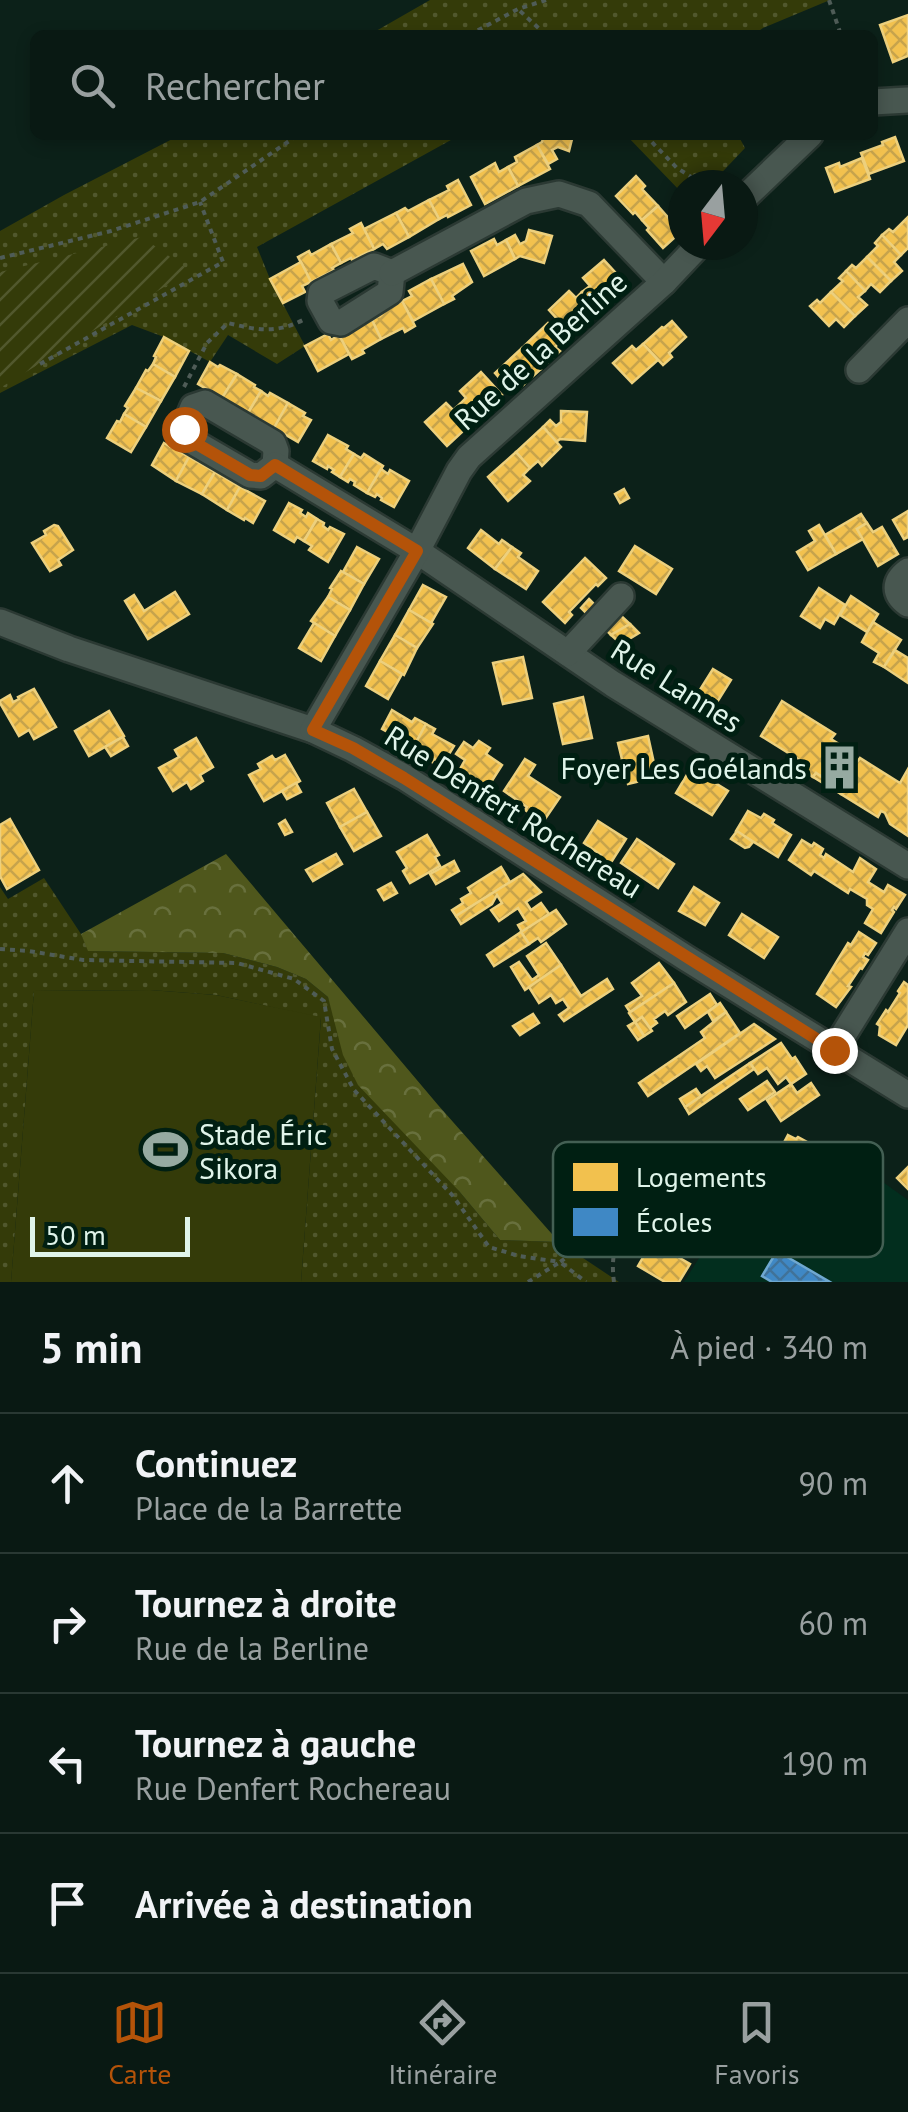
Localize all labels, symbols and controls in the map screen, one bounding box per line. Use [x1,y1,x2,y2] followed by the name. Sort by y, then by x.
[30,30,878,140] search box
[65,58,120,113] icon: search
[145,61,325,110] text: Rechercher
[668,170,758,260] north arrow
[445,262,635,438] street label: Rue de la Berline
[162,407,208,453] route start
[604,629,750,741] street label: Rue Lannes
[378,716,650,906] street label: Rue Denfert Rochereau
[816,743,864,791] building icon: Foyer Les Goélands
[561,748,807,787] place label: Foyer Les Goélands
[812,1028,858,1074] route end
[199,1114,327,1187] place label: Stade Éric Sikora
[142,1126,190,1174] sports icon: Stade Éric Sikora
[553,1142,883,1257] legend
[636,1158,767,1195] text: Logements
[636,1203,712,1240] text: Écoles
[30,1212,190,1256] scale bar
[45,1216,106,1253] text: 50 m
[40,1320,142,1375] text: 5 min
[670,1326,868,1368] text: À pied · 340 m
[135,1438,297,1487] text: Continuez
[40,1456,95,1511] icon: ahead
[799,1462,868,1504] text: 90 m
[135,1487,403,1529] text: Place de la Barrette
[135,1578,397,1627] text: Tournez à droite
[40,1596,95,1651] icon: right
[799,1602,868,1644] text: 60 m
[135,1627,369,1669] text: Rue de la Berline
[135,1718,416,1767] text: Tournez à gauche
[40,1736,95,1791] icon: left
[781,1742,868,1784] text: 190 m
[135,1767,451,1809] text: Rue Denfert Rochereau
[40,1876,95,1931] icon: arrive
[135,1879,473,1928] text: Arrivée à destination
[108,1995,172,2092] tab: Carte
[388,1995,498,2092] tab: Itinéraire
[714,1995,800,2092] tab: Favoris

